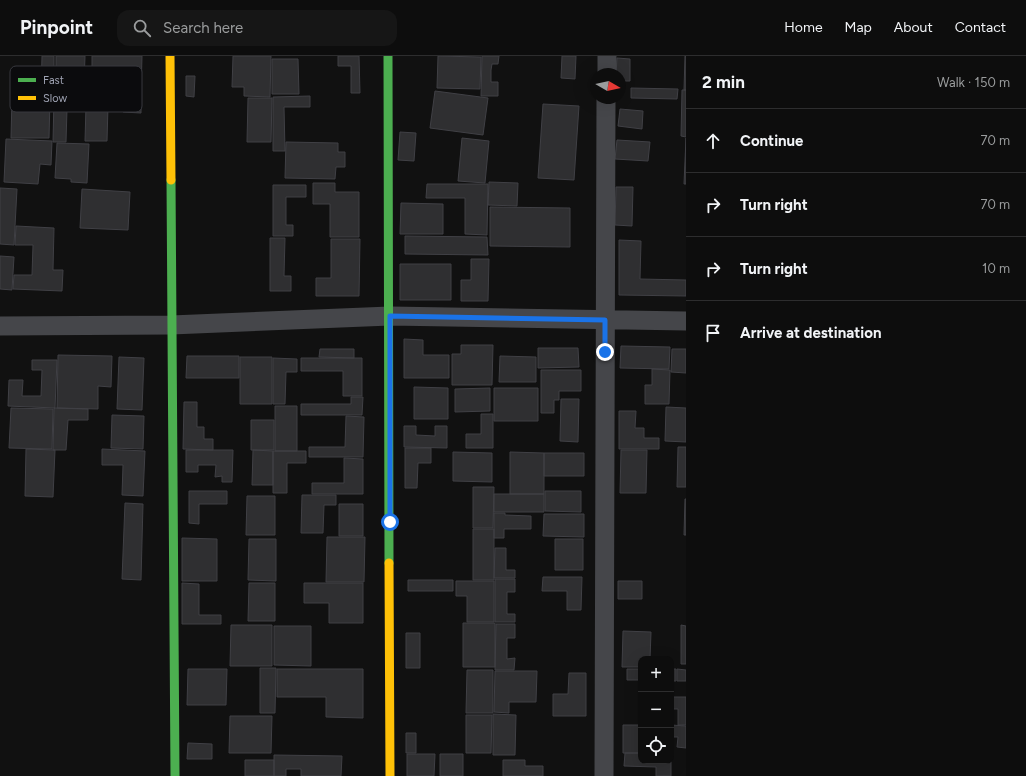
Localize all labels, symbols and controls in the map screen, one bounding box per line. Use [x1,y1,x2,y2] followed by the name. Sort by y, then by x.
[117,10,397,46] search box
[20,16,93,39] text: Pinpoint
[131,17,153,39] icon: search
[163,19,243,37] text: Search here
[784,19,823,36] text: Home
[845,19,872,36] text: Map
[894,19,933,36] text: About
[955,19,1006,36] text: Contact
[10,66,142,112] legend
[590,68,626,104] north arrow
[702,72,745,92] text: 2 min
[43,74,64,87] text: Fast
[937,75,1010,90] text: Walk · 150 m
[43,92,67,105] text: Slow
[702,130,724,152] icon: ahead
[740,132,803,150] text: Continue
[980,133,1010,148] text: 70 m
[702,194,724,216] icon: right
[740,196,808,214] text: Turn right
[980,197,1010,212] text: 70 m
[702,258,724,280] icon: right
[740,260,808,278] text: Turn right
[982,261,1010,276] text: 10 m
[702,322,724,344] icon: arrive
[740,324,881,342] text: Arrive at destination
[596,343,614,361] route end
[381,513,399,531] route start
[638,656,674,764] map controls
[638,656,674,692] button: +
[638,692,674,728] button: −
[638,728,674,764] button: locate

